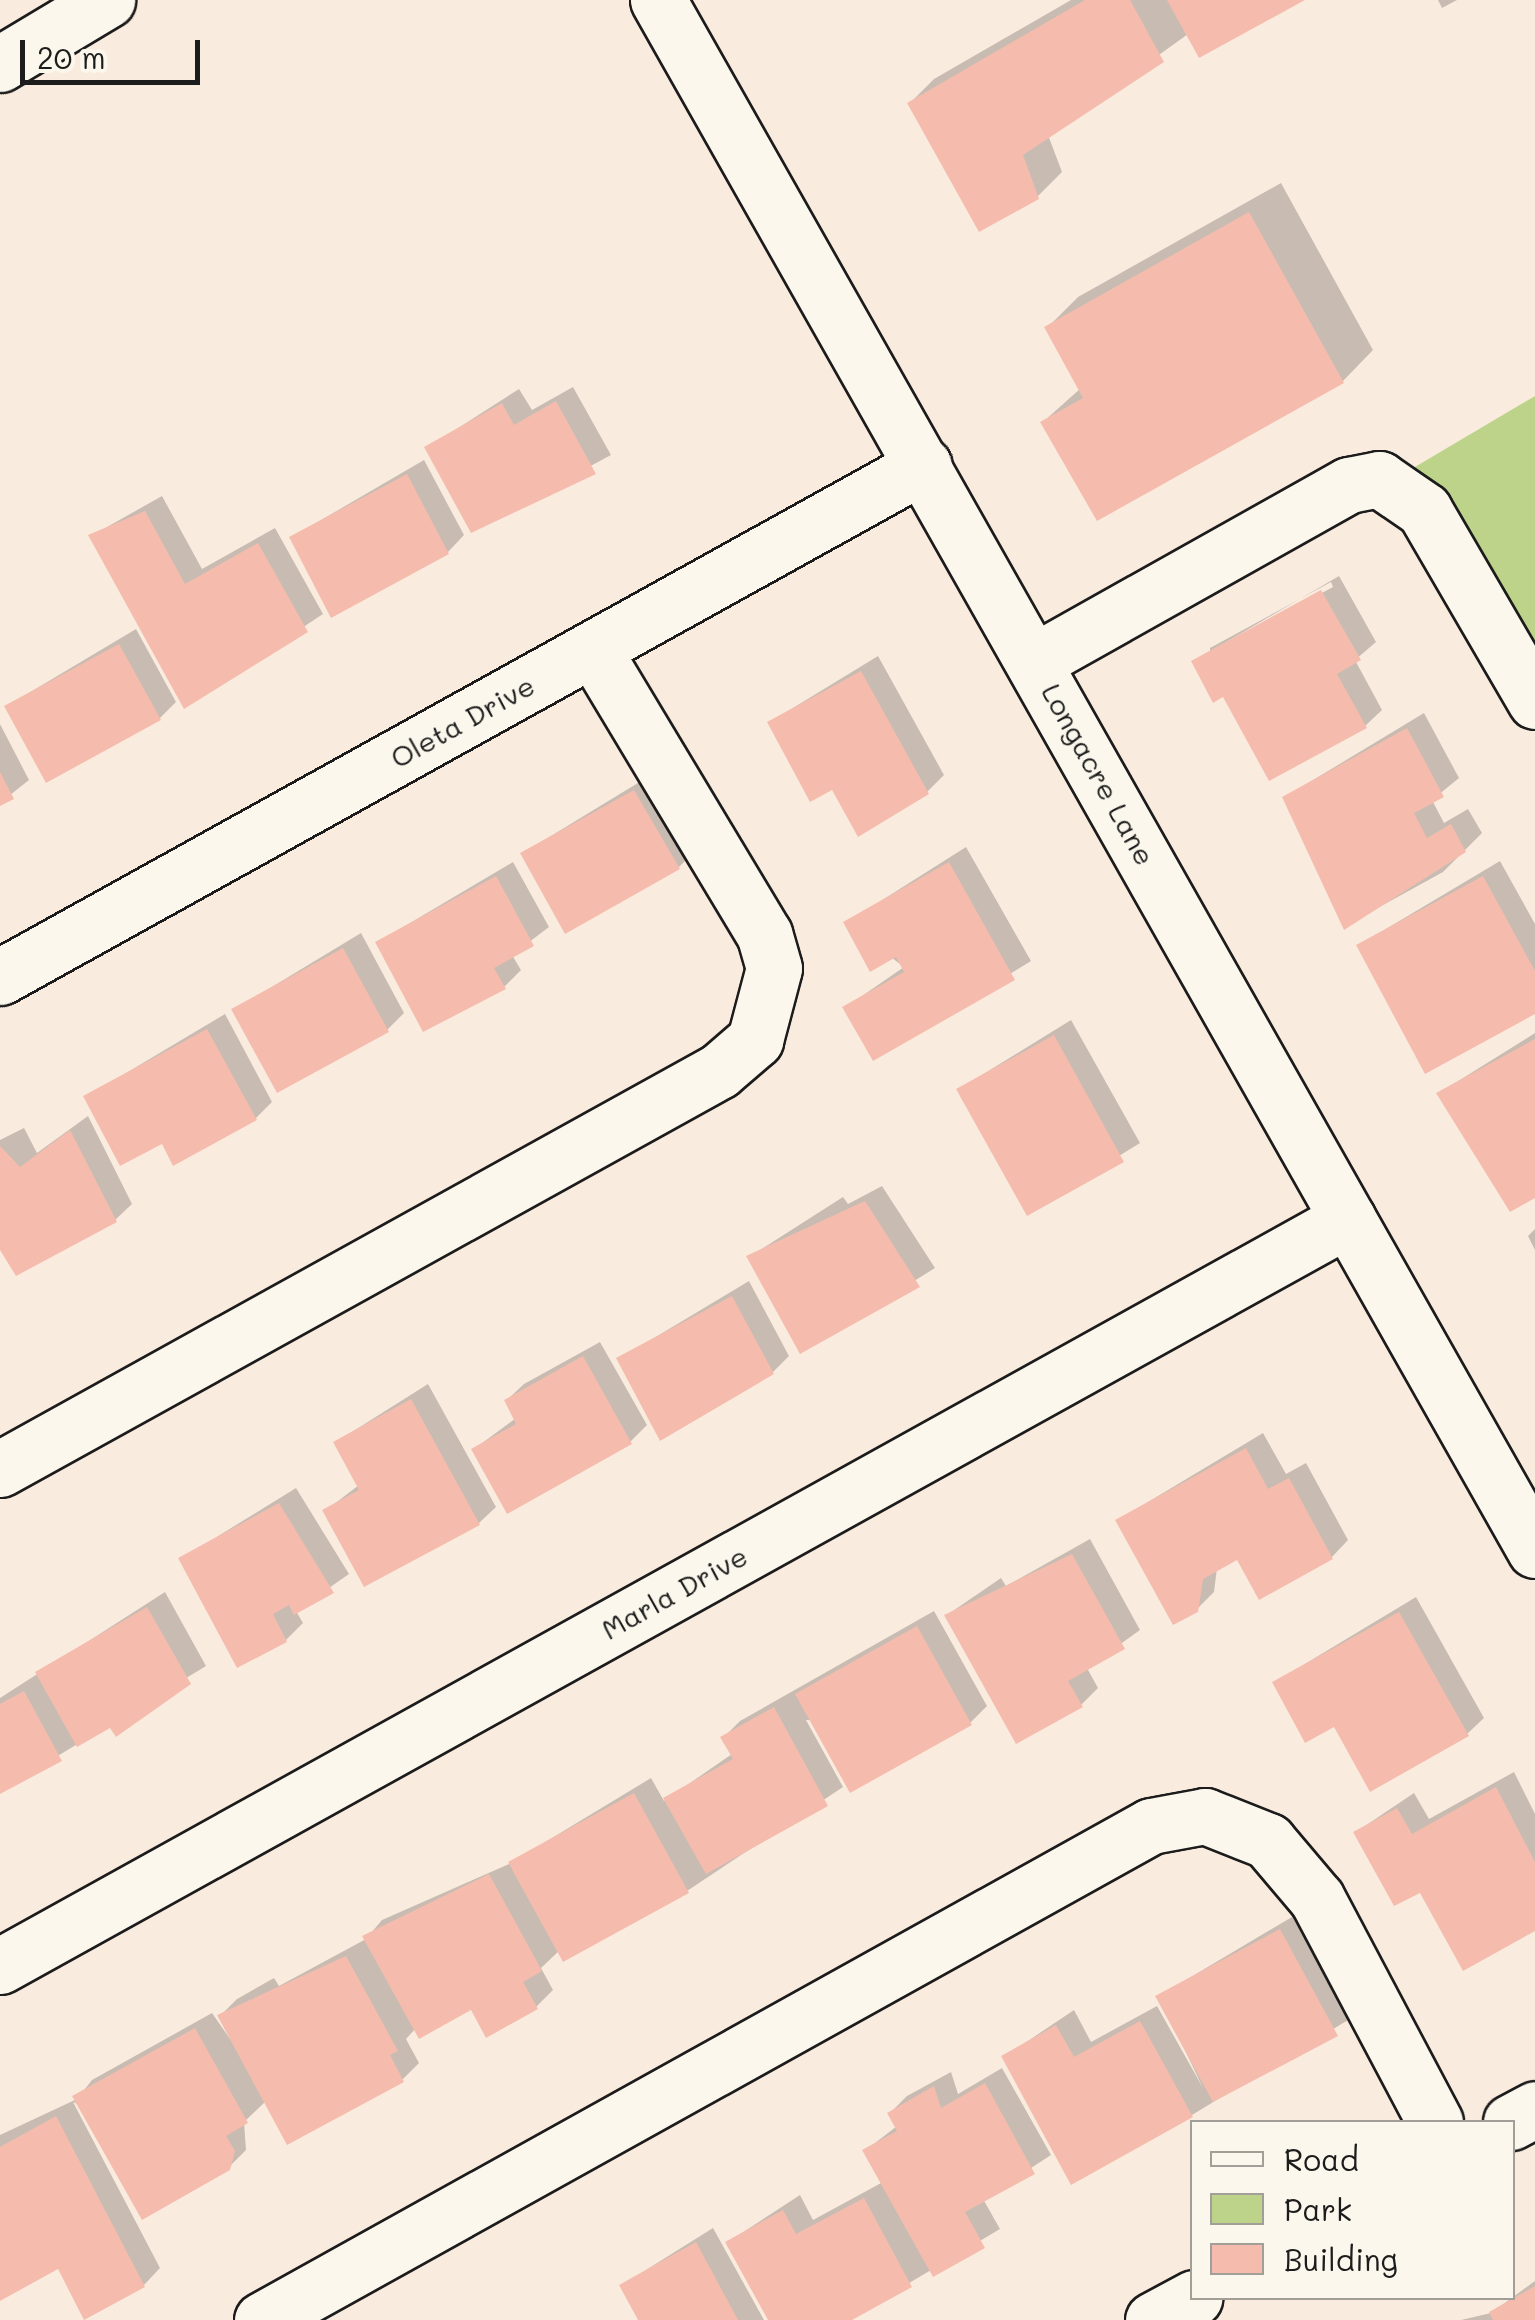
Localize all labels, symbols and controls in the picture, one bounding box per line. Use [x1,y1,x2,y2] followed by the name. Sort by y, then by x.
[25,20,205,82] scale bar
[37,37,106,77] text: 20 m
[384,668,540,774] street label: Oleta Drive
[1035,677,1163,871] street label: Longacre Lane
[595,1538,753,1646] street label: Marla Drive
[1190,2120,1515,2300] legend
[1284,2139,1359,2179] text: Road
[1284,2189,1352,2229] text: Park
[1284,2239,1398,2279] text: Building

